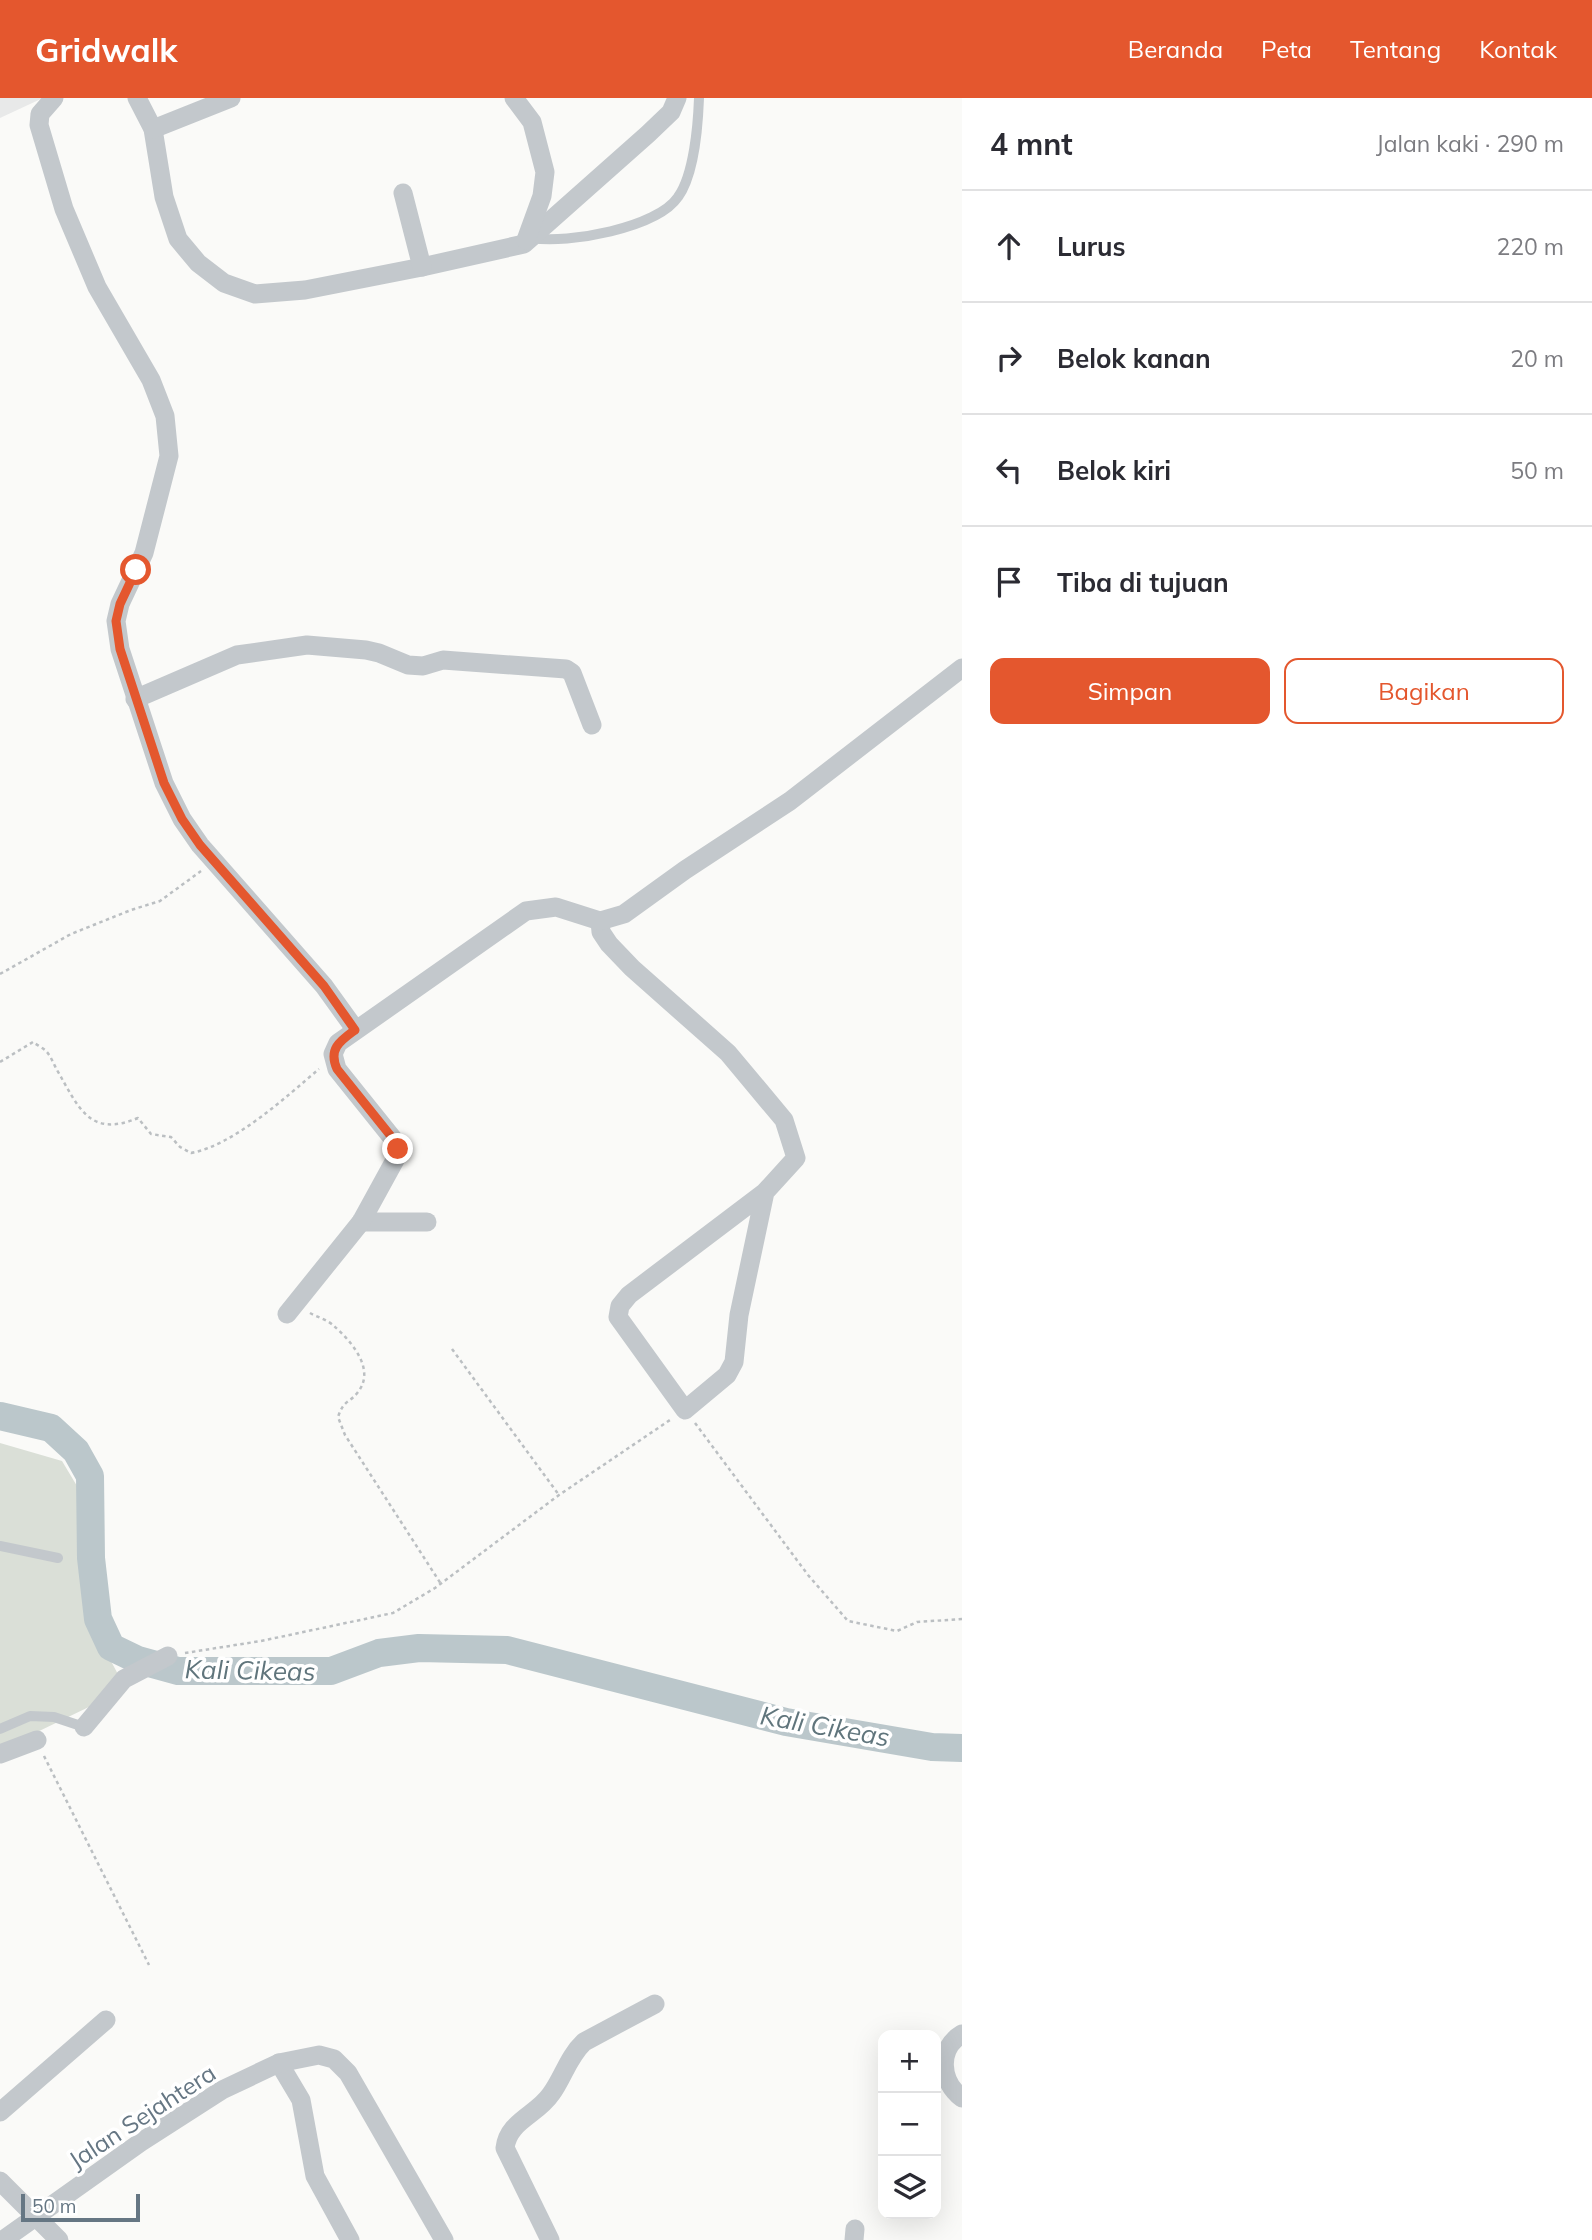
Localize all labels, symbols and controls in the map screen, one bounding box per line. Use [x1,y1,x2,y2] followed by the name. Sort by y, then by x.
[35,29,178,70] text: Gridwalk
[1128,34,1223,64] text: Beranda
[1261,34,1312,64] text: Peta
[1350,34,1441,64] text: Tentang
[1479,34,1557,64] text: Kontak
[990,125,1073,163] text: 4 mnt
[1376,129,1564,158] text: Jalan kaki · 290 m
[990,227,1028,265] icon: ahead
[1057,230,1126,263] text: Lurus
[1496,232,1564,261] text: 220 m
[990,339,1028,377] icon: right
[1057,342,1211,375] text: Belok kanan
[1510,344,1564,373] text: 20 m
[990,451,1028,489] icon: left
[1057,454,1171,487] text: Belok kiri
[1510,456,1564,485] text: 50 m
[120,554,151,585] route start
[990,563,1028,601] icon: arrive
[1057,566,1229,599] text: Tiba di tujuan
[990,658,1270,724] button: Simpan
[1284,658,1564,724] button: Bagikan
[382,1133,413,1164] route end
[184,1652,316,1688] water label: Kali Cikeas
[758,1698,892,1754] water label: Kali Cikeas
[878,2030,941,2219] map controls
[878,2030,941,2093] button: +
[63,2057,221,2175] street label: Jalan Sejahtera
[878,2093,941,2156] button: −
[878,2156,941,2219] button: layers
[21,2191,140,2223] scale bar
[32,2194,76,2218] text: 50 m

